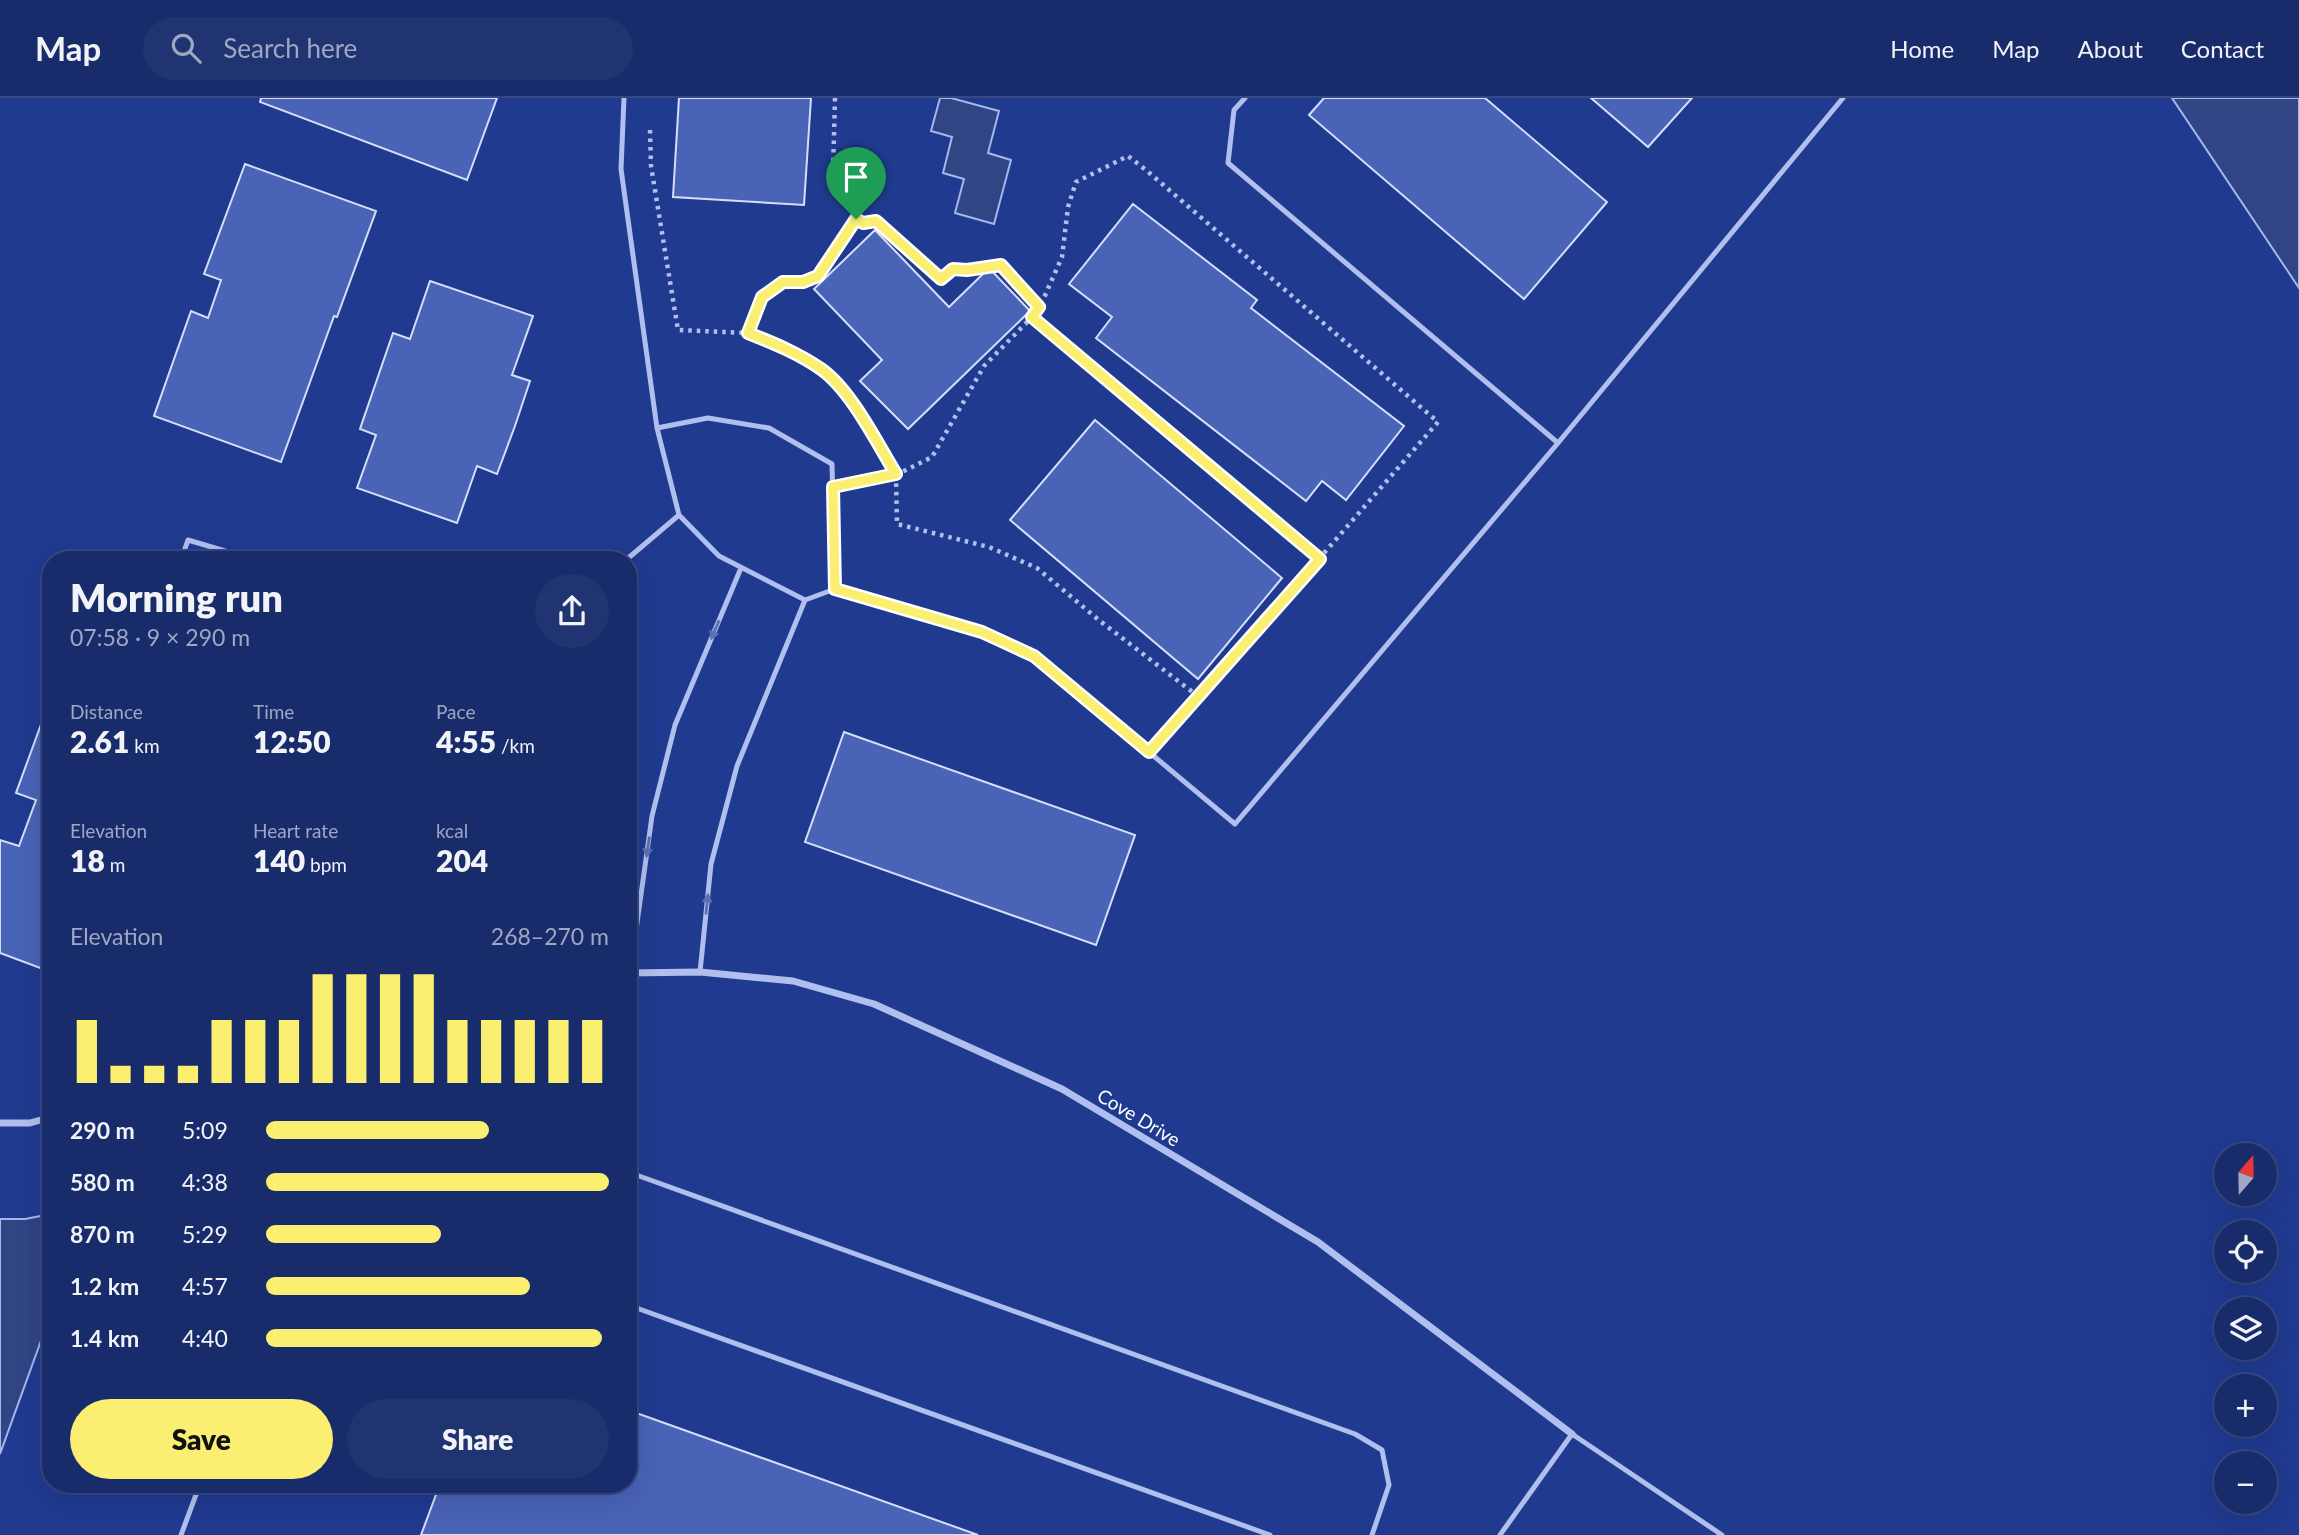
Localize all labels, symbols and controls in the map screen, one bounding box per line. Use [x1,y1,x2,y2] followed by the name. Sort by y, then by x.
[143,17,633,80] search box
[35,28,101,68] text: Map
[167,29,205,67] icon: search
[223,32,357,64] text: Search here
[1890,34,1954,63] text: Home
[1992,34,2040,63] text: Map
[2078,34,2143,63] text: About
[2181,34,2264,63] text: Contact
[826,147,886,219] pin
[837,158,875,196] icon: arrive
[70,574,283,620] text: Morning run
[535,574,609,648] button: share
[709,620,720,641] one-way arrow
[70,623,250,651] text: 07:58 · 9 × 290 m
[70,700,143,723] text: Distance
[253,700,294,723] text: Time
[436,700,475,723] text: Pace
[70,723,129,759] text: 2.61
[253,723,331,759] text: 12:50
[436,723,496,759] text: 4:55
[129,734,160,757] text: km
[496,734,535,757] text: /km
[70,819,147,842] text: Elevation
[253,819,338,842] text: Heart rate
[436,819,468,842] text: kcal
[642,836,653,858] one-way arrow
[70,842,105,878] text: 18
[253,842,305,878] text: 140
[436,842,488,878] text: 204
[105,853,125,876] text: m
[305,853,347,876] text: bpm
[702,893,713,915] one-way arrow
[70,922,163,950] text: Elevation
[491,922,609,950] text: 268–270 m
[1093,1083,1185,1151] street label: Cove Drive
[70,1116,135,1144] text: 290 m
[182,1116,228,1144] text: 5:09
[2214,1143,2277,1206] north arrow
[2214,1143,2277,1514] map controls
[70,1168,135,1196] text: 580 m
[182,1168,228,1196] text: 4:38
[70,1220,135,1248] text: 870 m
[182,1220,228,1248] text: 5:29
[2214,1220,2277,1283] button: locate
[70,1272,139,1300] text: 1.2 km
[182,1272,228,1300] text: 4:57
[2214,1297,2277,1360] button: layers
[70,1324,139,1352] text: 1.4 km
[182,1324,228,1352] text: 4:40
[2214,1374,2277,1437] button: +
[70,1399,333,1479] button: Save
[347,1399,609,1479] button: Share
[2214,1451,2277,1514] button: −

